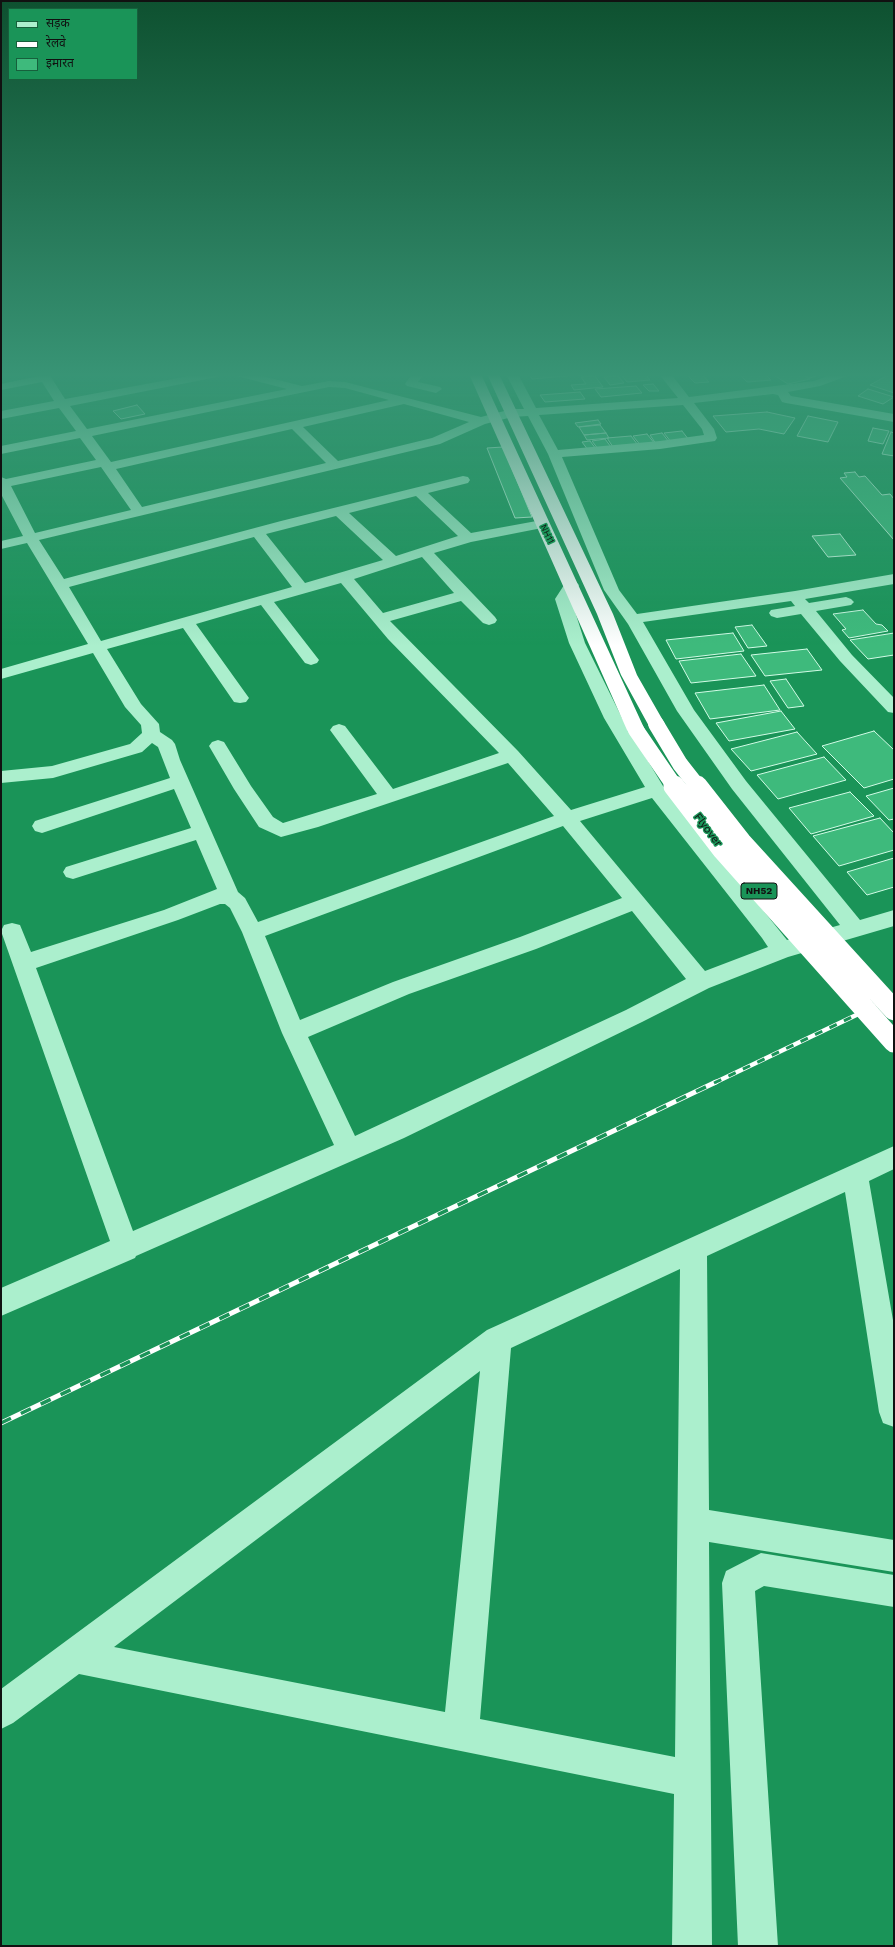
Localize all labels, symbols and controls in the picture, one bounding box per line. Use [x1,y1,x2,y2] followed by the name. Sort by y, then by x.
[8,8,138,80] legend
[46,16,70,30] text: सड़क
[46,36,66,50] text: रेलवे
[46,56,74,70] text: इमारत
[538,523,556,545] street label: NH11
[691,811,725,849] street label: Flyover
[741,883,777,899] road number: NH52

